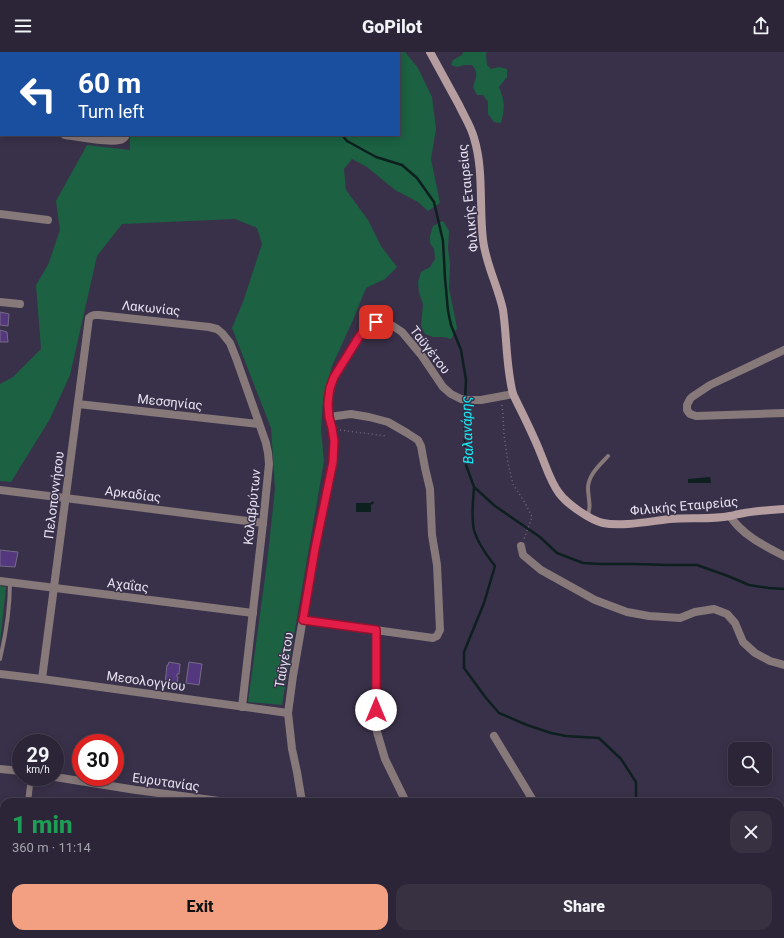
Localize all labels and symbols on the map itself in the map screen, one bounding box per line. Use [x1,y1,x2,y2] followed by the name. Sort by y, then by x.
[455,143,481,253] street label: Φιλικής Εταιρείας
[121,297,181,319] street label: Λακωνίας
[359,305,393,339] pin
[407,323,453,377] street label: Ταϋγέτου
[137,391,203,413] street label: Μεσσηνίας
[458,396,476,464] water label: Βαλανάρης
[41,450,67,540] street label: Πελοποννήσου
[241,468,263,546] street label: Καλαβρύτων
[104,483,162,505] street label: Αρκαδίας
[629,494,739,518] street label: Φιλικής Εταιρείας
[106,575,150,595] street label: Αχαΐας
[272,631,296,689] street label: Ταϋγέτου
[106,668,186,694] street label: Μεσολογγίου
[355,689,397,731] position arrow
[72,734,124,786] speed limit sign: 30
[131,770,201,794] street label: Ευρυτανίας

